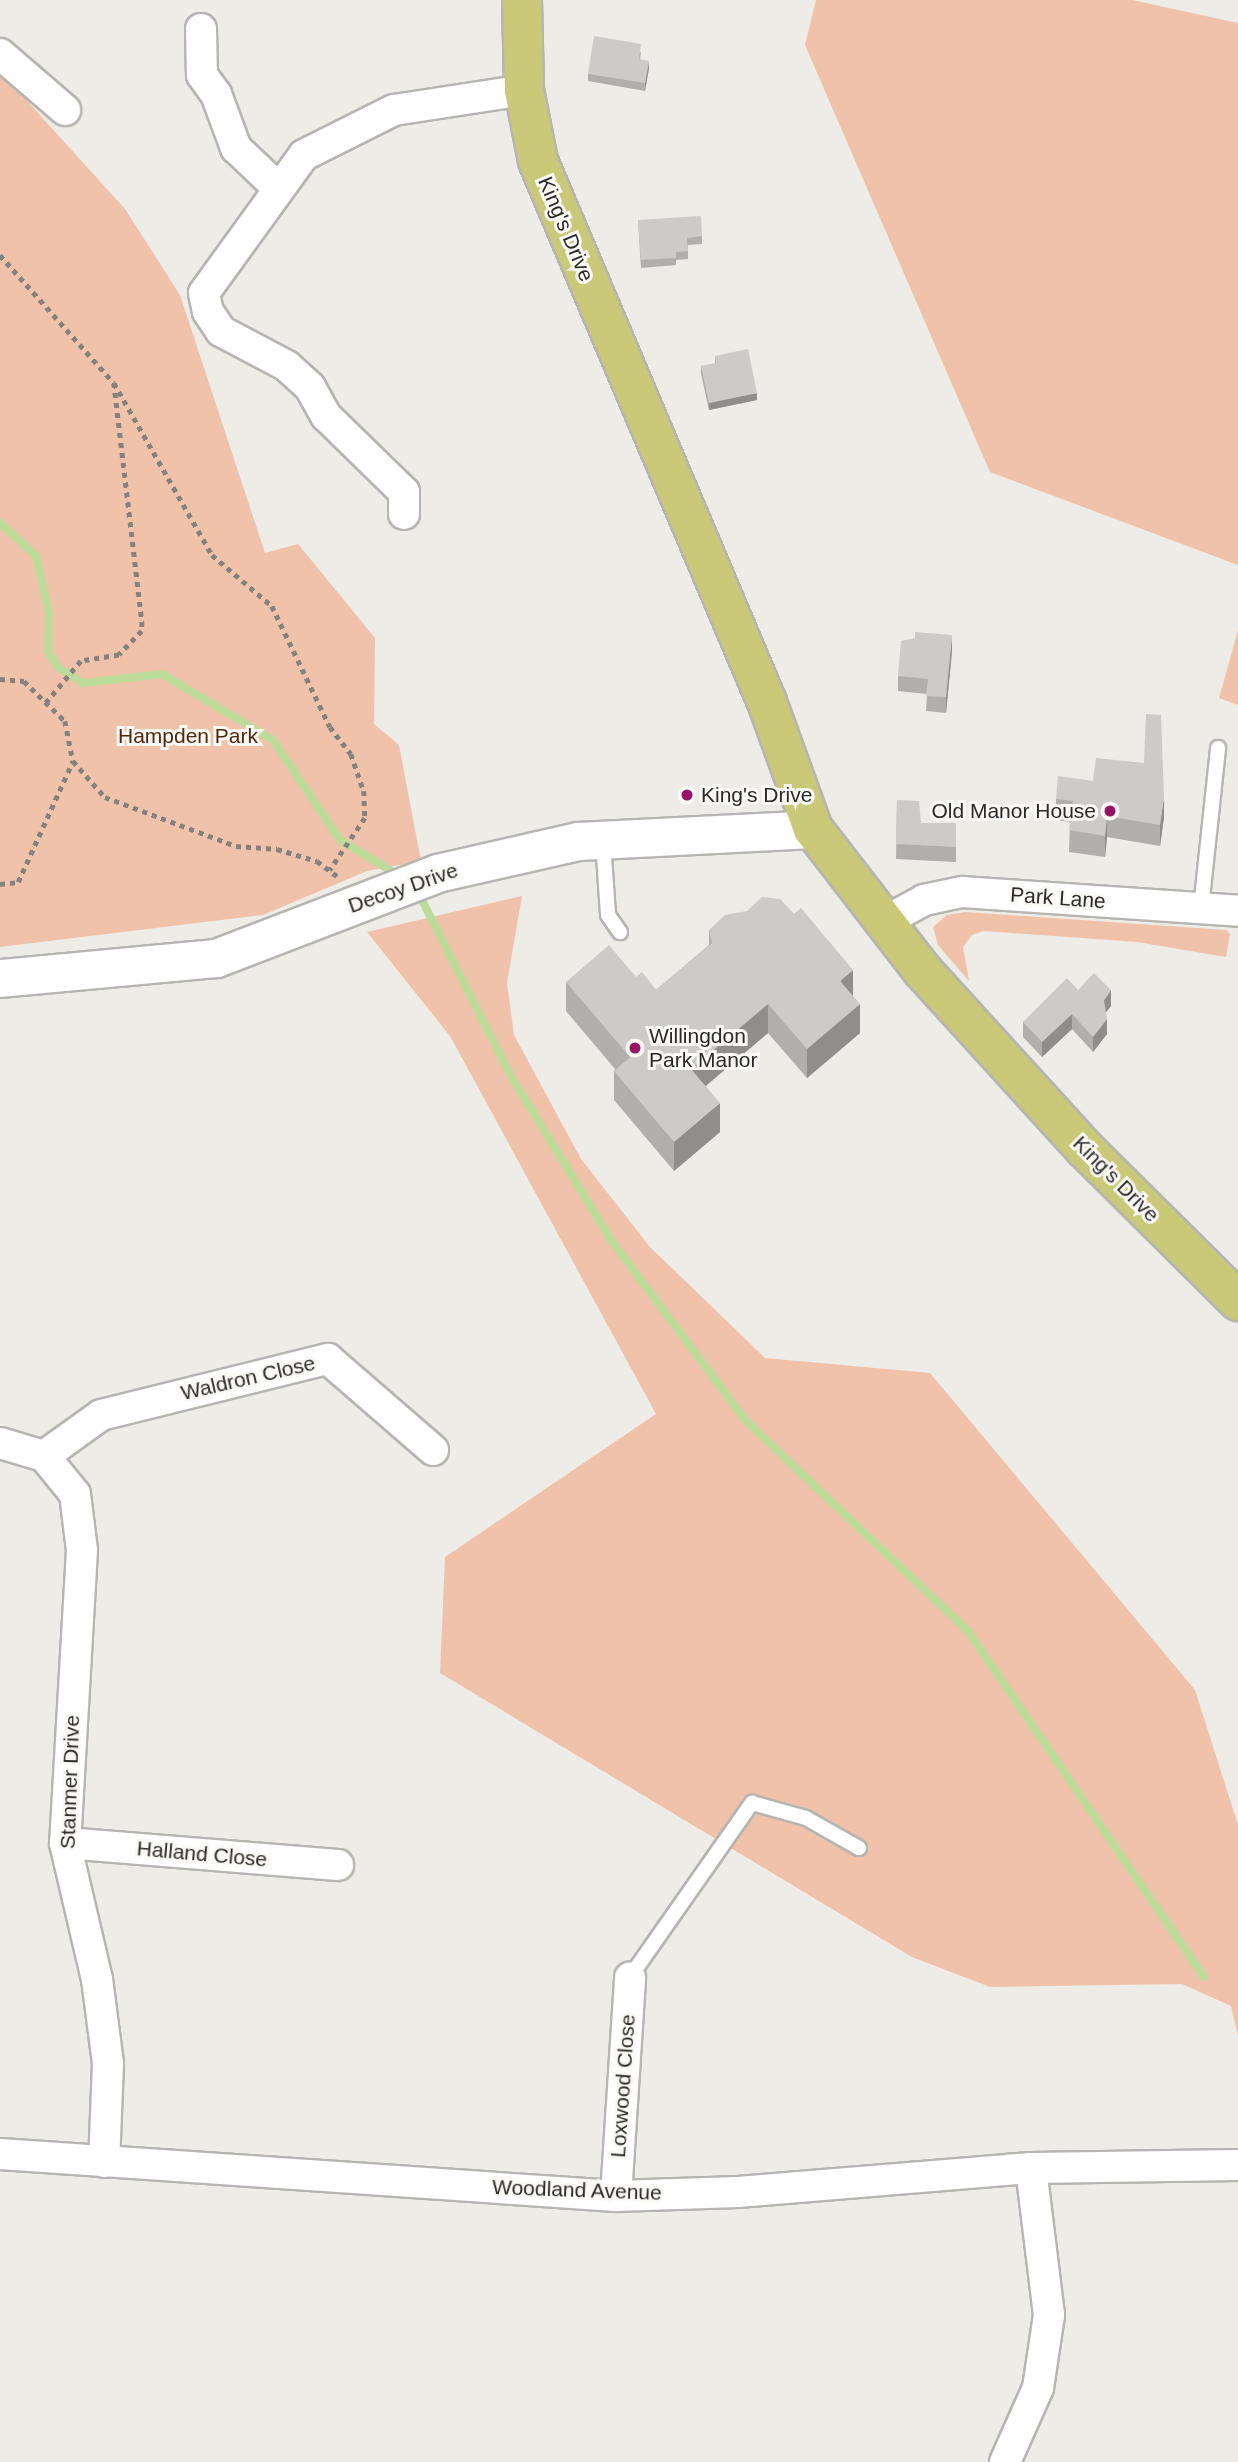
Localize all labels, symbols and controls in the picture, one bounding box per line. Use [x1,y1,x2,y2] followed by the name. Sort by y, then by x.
[533,173,599,285] street label: King's Drive
[118,723,258,749] park label: Hampden Park
[701,782,812,808] place label: King's Drive
[679,787,695,803] marker: King's Drive
[931,798,1096,824] place label: Old Manor House
[1102,803,1118,819] marker: Old Manor House
[345,857,461,919] street label: Decoy Drive
[1009,882,1107,914] street label: Park Lane
[649,1023,758,1073] place label: Willingdon Park Manor
[627,1040,643,1056] marker: Willingdon Park Manor
[1068,1131,1164,1227] street label: King's Drive
[178,1350,318,1406] street label: Waldron Close
[55,1714,85,1850] street label: Stanmer Drive
[136,1836,268,1872] street label: Halland Close
[605,2014,641,2158] street label: Loxwood Close
[491,2174,663,2206] street label: Woodland Avenue

